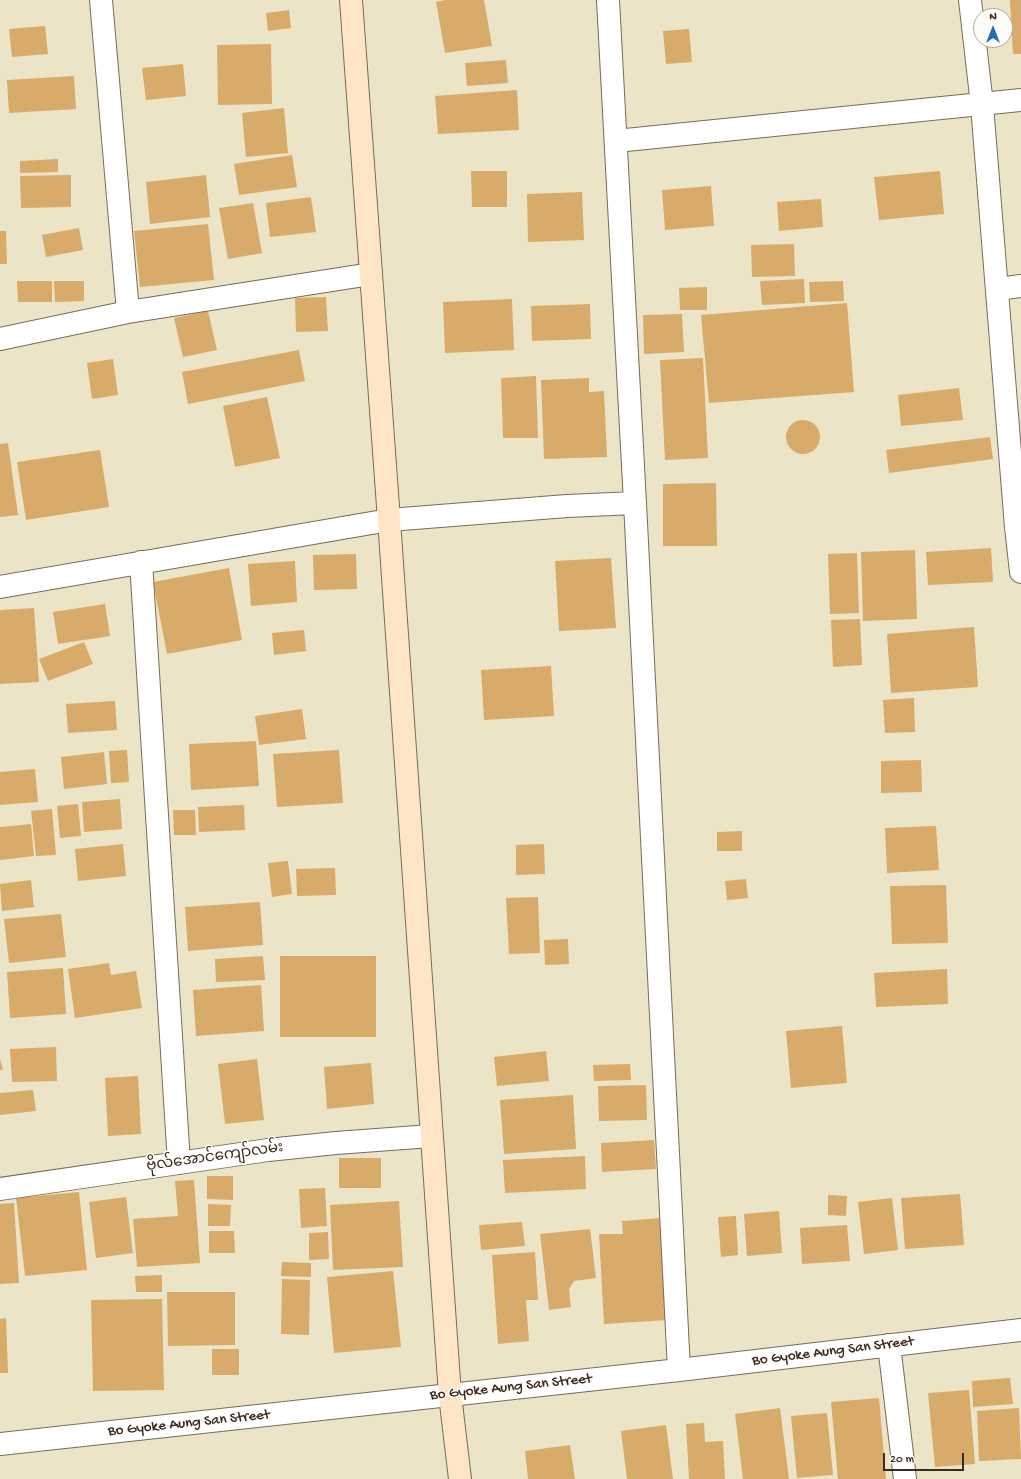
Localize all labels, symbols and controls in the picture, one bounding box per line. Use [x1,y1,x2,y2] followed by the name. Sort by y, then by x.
[973,8,1013,48] north arrow
[989,11,997,23] text: N
[145,1139,285,1177] street label: ဗိုလ်အောင်ကျော်လမ်း
[751,1333,915,1371] street label: Bo Gyoke Aung San Street
[429,1371,593,1405] street label: Bo Gyoke Aung San Street
[107,1407,271,1441] street label: Bo Gyoke Aung San Street
[885,1445,966,1471] scale bar
[890,1453,914,1467] text: 20 m

